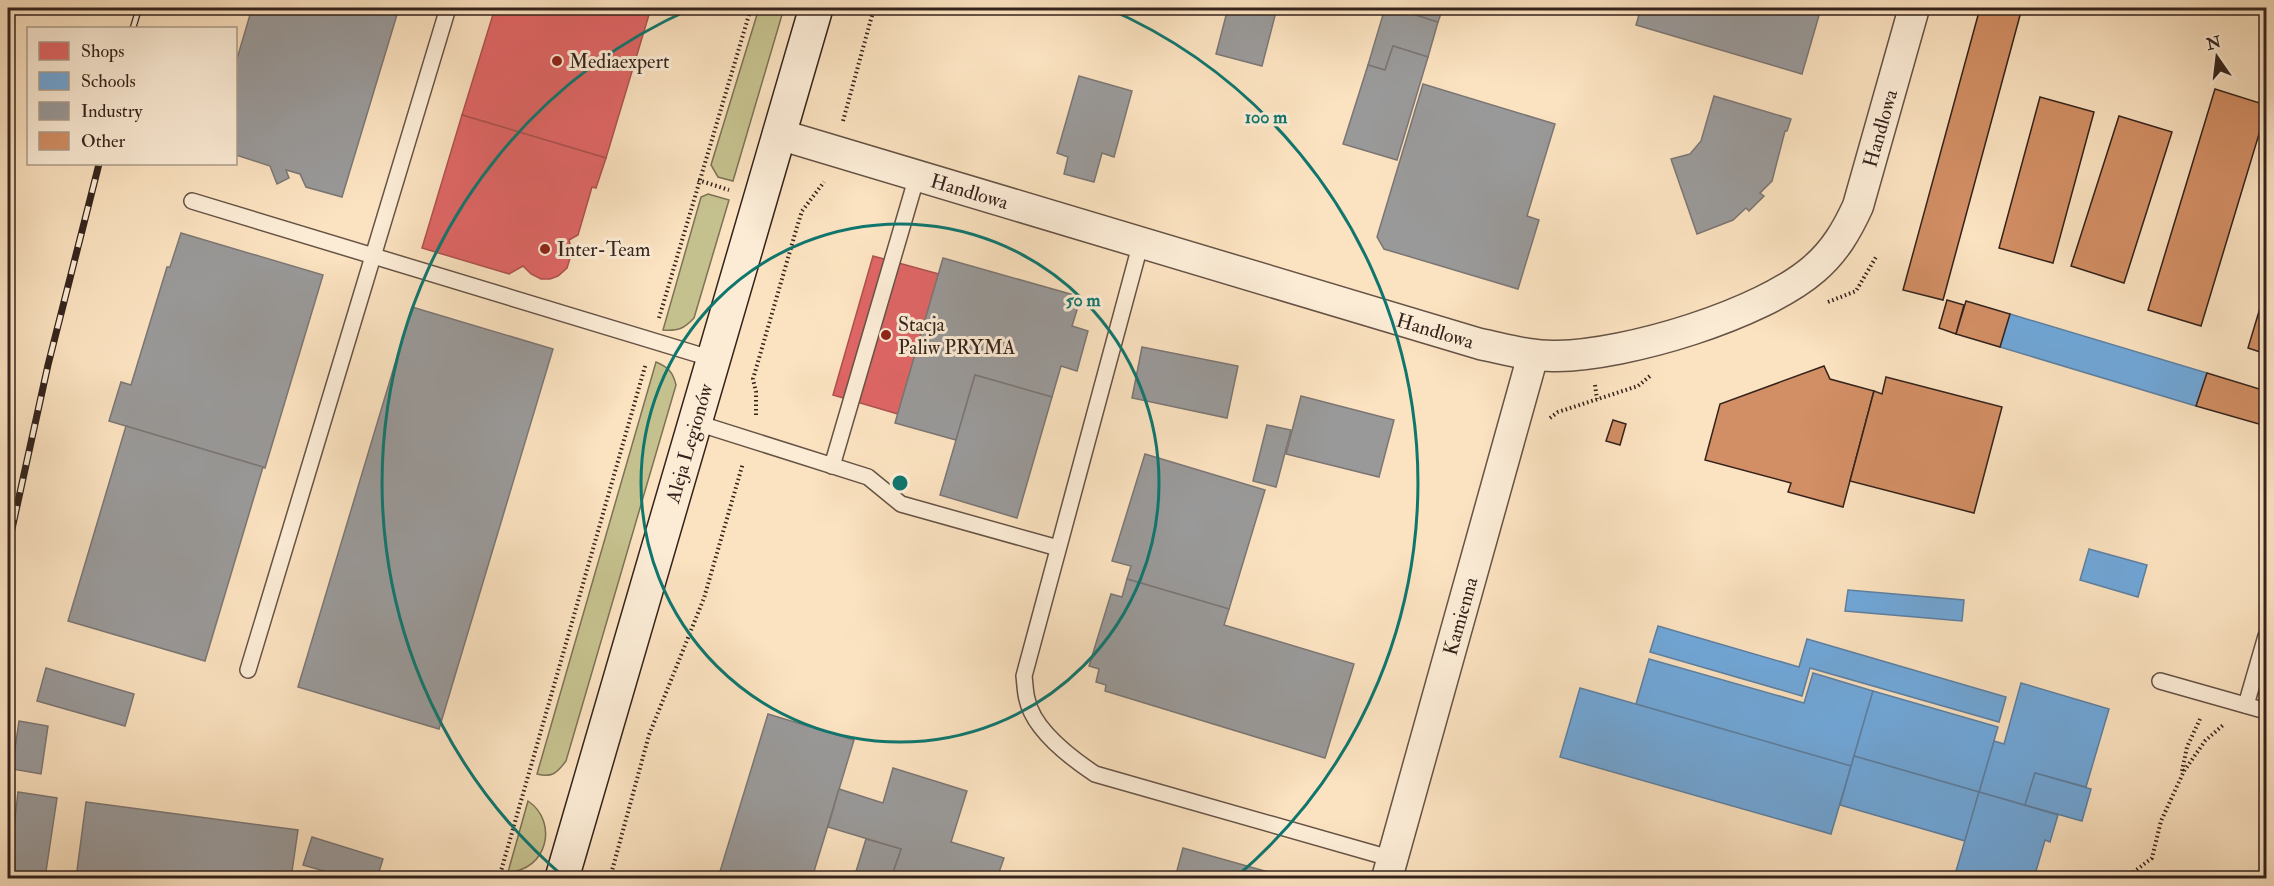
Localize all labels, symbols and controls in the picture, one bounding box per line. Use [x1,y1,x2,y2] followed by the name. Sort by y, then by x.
[27,27,237,165] legend
[2187,27,2247,87] north arrow
[2203,32,2224,55] text: N
[81,40,124,63] text: Shops
[569,49,670,75] place label: Mediaexpert
[550,54,564,68] marker: Mediaexpert
[81,70,136,93] text: Schools
[1858,86,1904,170] street label: Handlowa
[81,100,143,123] text: Industry
[1245,106,1288,129] text: 100 m
[81,130,125,153] text: Other
[928,168,1012,215] street label: Handlowa
[557,237,651,262] place label: Inter-Team
[538,242,552,256] marker: Inter-Team
[1066,289,1101,312] text: 50 m
[1393,308,1478,355] street label: Handlowa
[898,312,1016,360] place label: Stacja Paliw PRYMA
[879,328,893,342] marker: Stacja Paliw PRYMA
[660,380,719,507] street label: Aleja Legionów
[890,473,910,493] centre of rings
[1438,573,1484,658] street label: Kamienna

